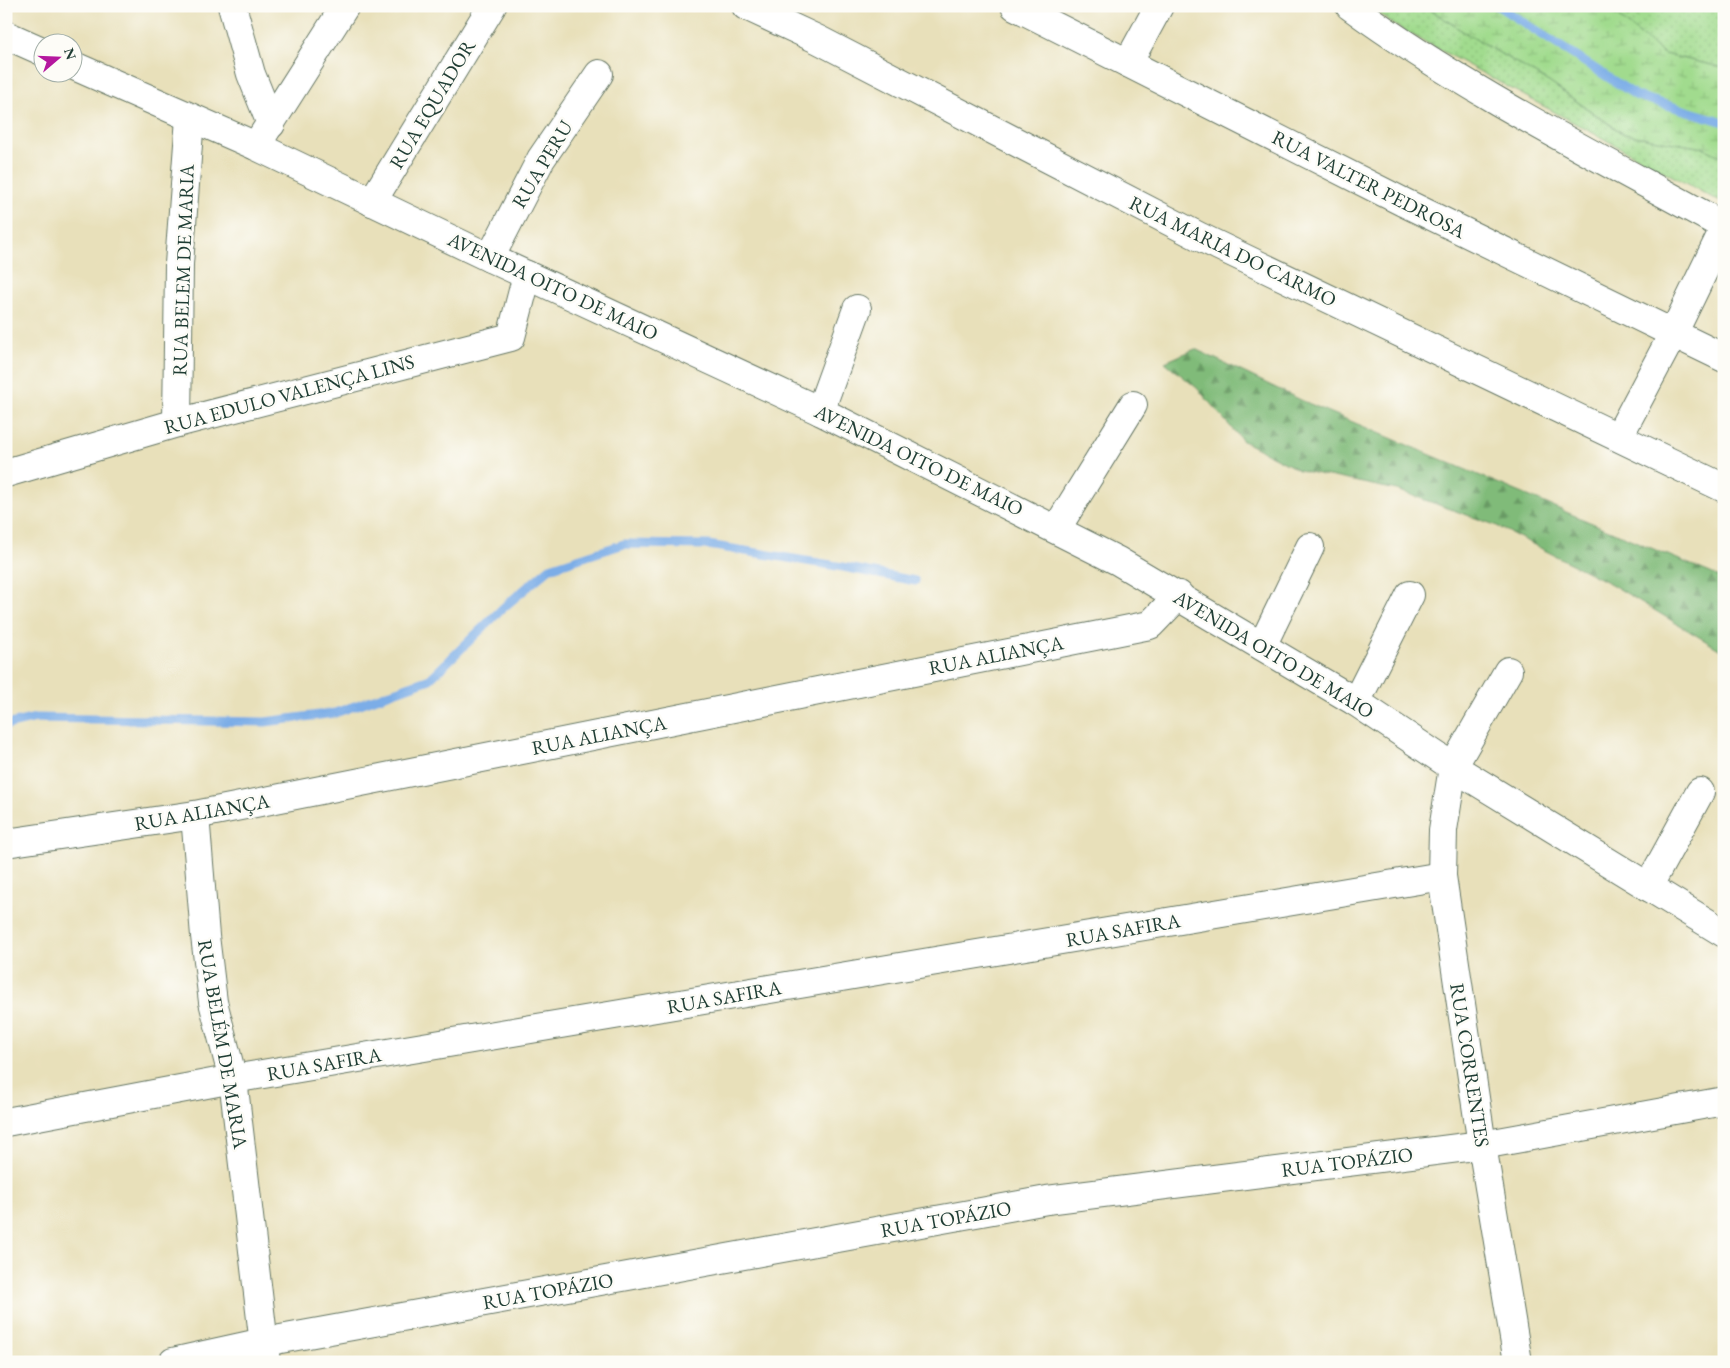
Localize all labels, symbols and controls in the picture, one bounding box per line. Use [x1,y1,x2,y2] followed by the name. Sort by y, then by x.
[32,32,82,82] north arrow
[383,34,481,174] street label: RUA EQUADOR
[60,45,81,63] text: N
[506,115,579,213] street label: RUA PERU
[1268,124,1470,244] street label: RUA VALTER PEDROSA
[166,163,200,376] street label: RUA BELEM DE MARIA
[1125,189,1341,313] street label: RUA MARIA DO CARMO
[443,225,662,346] street label: AVENIDA OITO DE MAIO
[161,348,417,440] street label: RUA EDULO VALENÇA LINS
[809,398,1028,522] street label: AVENIDA OITO DE MAIO
[1168,583,1379,724] street label: AVENIDA OITO DE MAIO
[926,629,1066,681] street label: RUA ALIANÇA
[529,709,669,761] street label: RUA ALIANÇA
[132,787,272,837] street label: RUA ALIANÇA
[1064,907,1182,953] street label: RUA SAFIRA
[192,937,254,1151] street label: RUA BELÉM DE MARIA
[665,974,783,1020] street label: RUA SAFIRA
[1444,981,1496,1149] street label: RUA CORRENTES
[265,1041,383,1087] street label: RUA SAFIRA
[1280,1141,1414,1183] street label: RUA TOPÁZIO
[879,1195,1013,1243] street label: RUA TOPÁZIO
[481,1267,615,1315] street label: RUA TOPÁZIO

